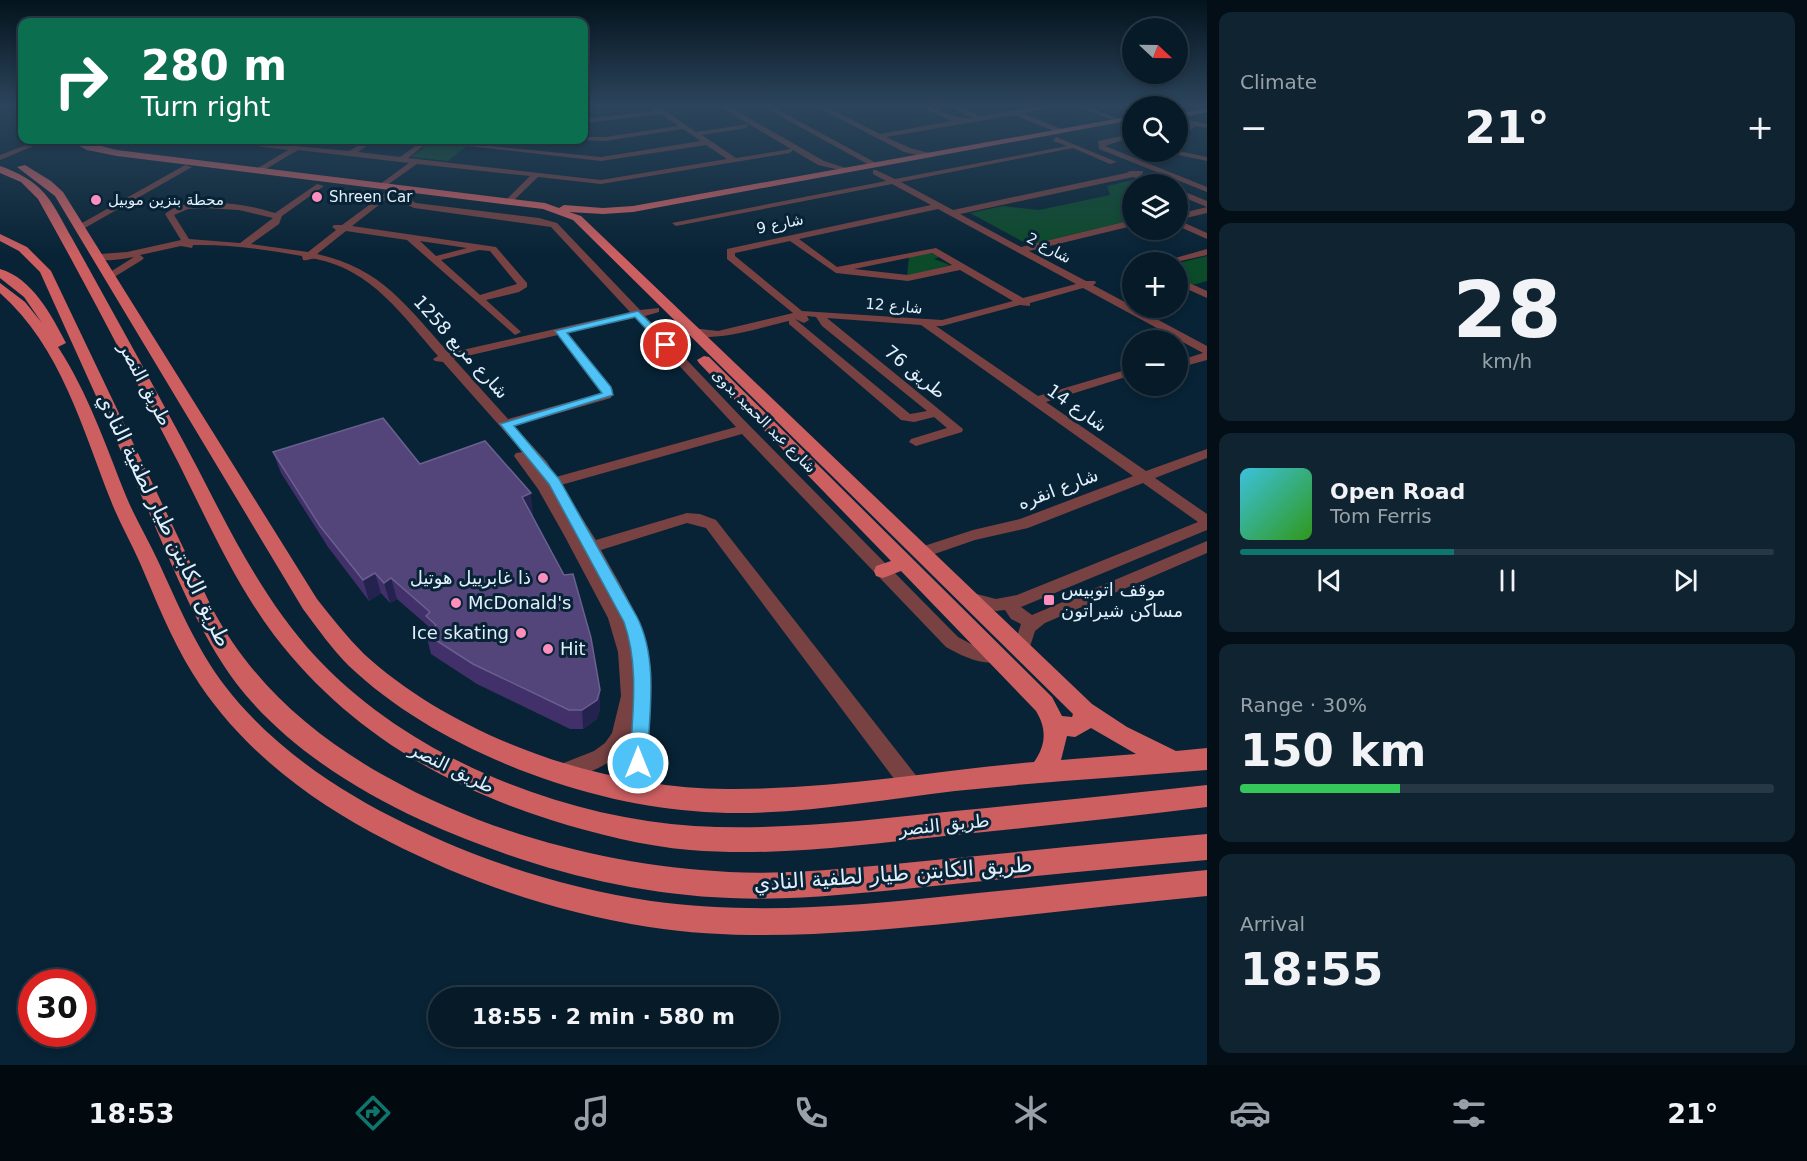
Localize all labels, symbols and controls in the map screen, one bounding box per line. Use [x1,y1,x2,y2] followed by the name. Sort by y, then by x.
[1122,18,1188,84] north arrow
[1122,18,1188,396] map controls
[141,41,287,90] text: 280 m
[42,42,120,120] icon: right
[1240,70,1317,94] text: Climate
[141,91,270,122] text: Turn right
[1122,96,1188,162] button: search
[1464,101,1550,154] text: 21°
[1240,108,1268,147] text: −
[1746,108,1774,147] text: +
[1122,174,1188,240] button: layers
[329,188,413,206] place label: Shreen Car
[310,190,324,204] marker: Shreen Car
[108,191,224,209] place label: محطة بنزين موبيل
[89,193,103,207] marker: محطة بنزين موبيل
[755,210,805,238] street label: شارع 9
[1024,229,1074,267] street label: شارع 2
[1122,252,1188,318] button: +
[1453,265,1561,355] text: 28
[409,291,513,403] street label: شارع مربع 1258
[865,295,923,317] street label: شارع 12
[640,319,691,370] pin
[649,328,682,361] icon: arrive
[1122,330,1188,396] button: −
[113,338,176,430] street label: طريق النصر
[880,341,950,403] street label: طريق 76
[1482,349,1532,373] text: km/h
[708,365,820,477] street label: شارع عبد الحميد بدوى
[1043,379,1111,437] street label: شارع 14
[92,389,236,651] street label: طريق الكابتن طيار لطفية النادي
[1015,464,1101,514] street label: شارع انقره
[1330,479,1465,504] text: Open Road
[1330,504,1432,528] text: Tom Ferris
[1313,564,1346,597] icon: previous
[1491,564,1524,597] icon: pause
[1669,564,1702,597] icon: next
[410,567,531,589] place label: ذا غابرييل هوتيل
[536,571,550,585] marker: ذا غابرييل هوتيل
[1061,579,1183,622] place label: موقف اتوبيس مساكن شيراتون
[468,592,572,613] place label: McDonald's
[1042,593,1056,607] marker: موقف اتوبيس مساكن شيراتون
[449,596,463,610] marker: McDonald's
[412,622,509,643] place label: Ice skating
[514,626,528,640] marker: Ice skating
[560,638,586,659] place label: Hit
[541,642,555,656] marker: Hit
[1240,693,1367,717] text: Range · 30%
[1240,724,1426,777] text: 150 km
[606,731,670,795] position arrow
[405,738,498,798] street label: طريق النصر
[896,809,991,841] street label: طريق النصر
[753,852,1033,896] street label: طريق الكابتن طيار لطفية النادي
[1240,912,1305,936] text: Arrival
[1240,943,1383,996] text: 18:55
[18,969,96,1047] speed limit sign: 30
[472,1004,735,1029] text: 18:55 · 2 min · 580 m
[352,1092,394,1134] icon: directions
[571,1092,613,1134] icon: music
[790,1092,832,1134] icon: phone
[1010,1092,1052,1134] icon: climate
[1229,1092,1271,1134] icon: car
[1448,1092,1490,1134] icon: filters
[89,1098,175,1129] text: 18:53
[1667,1098,1718,1129] text: 21°

